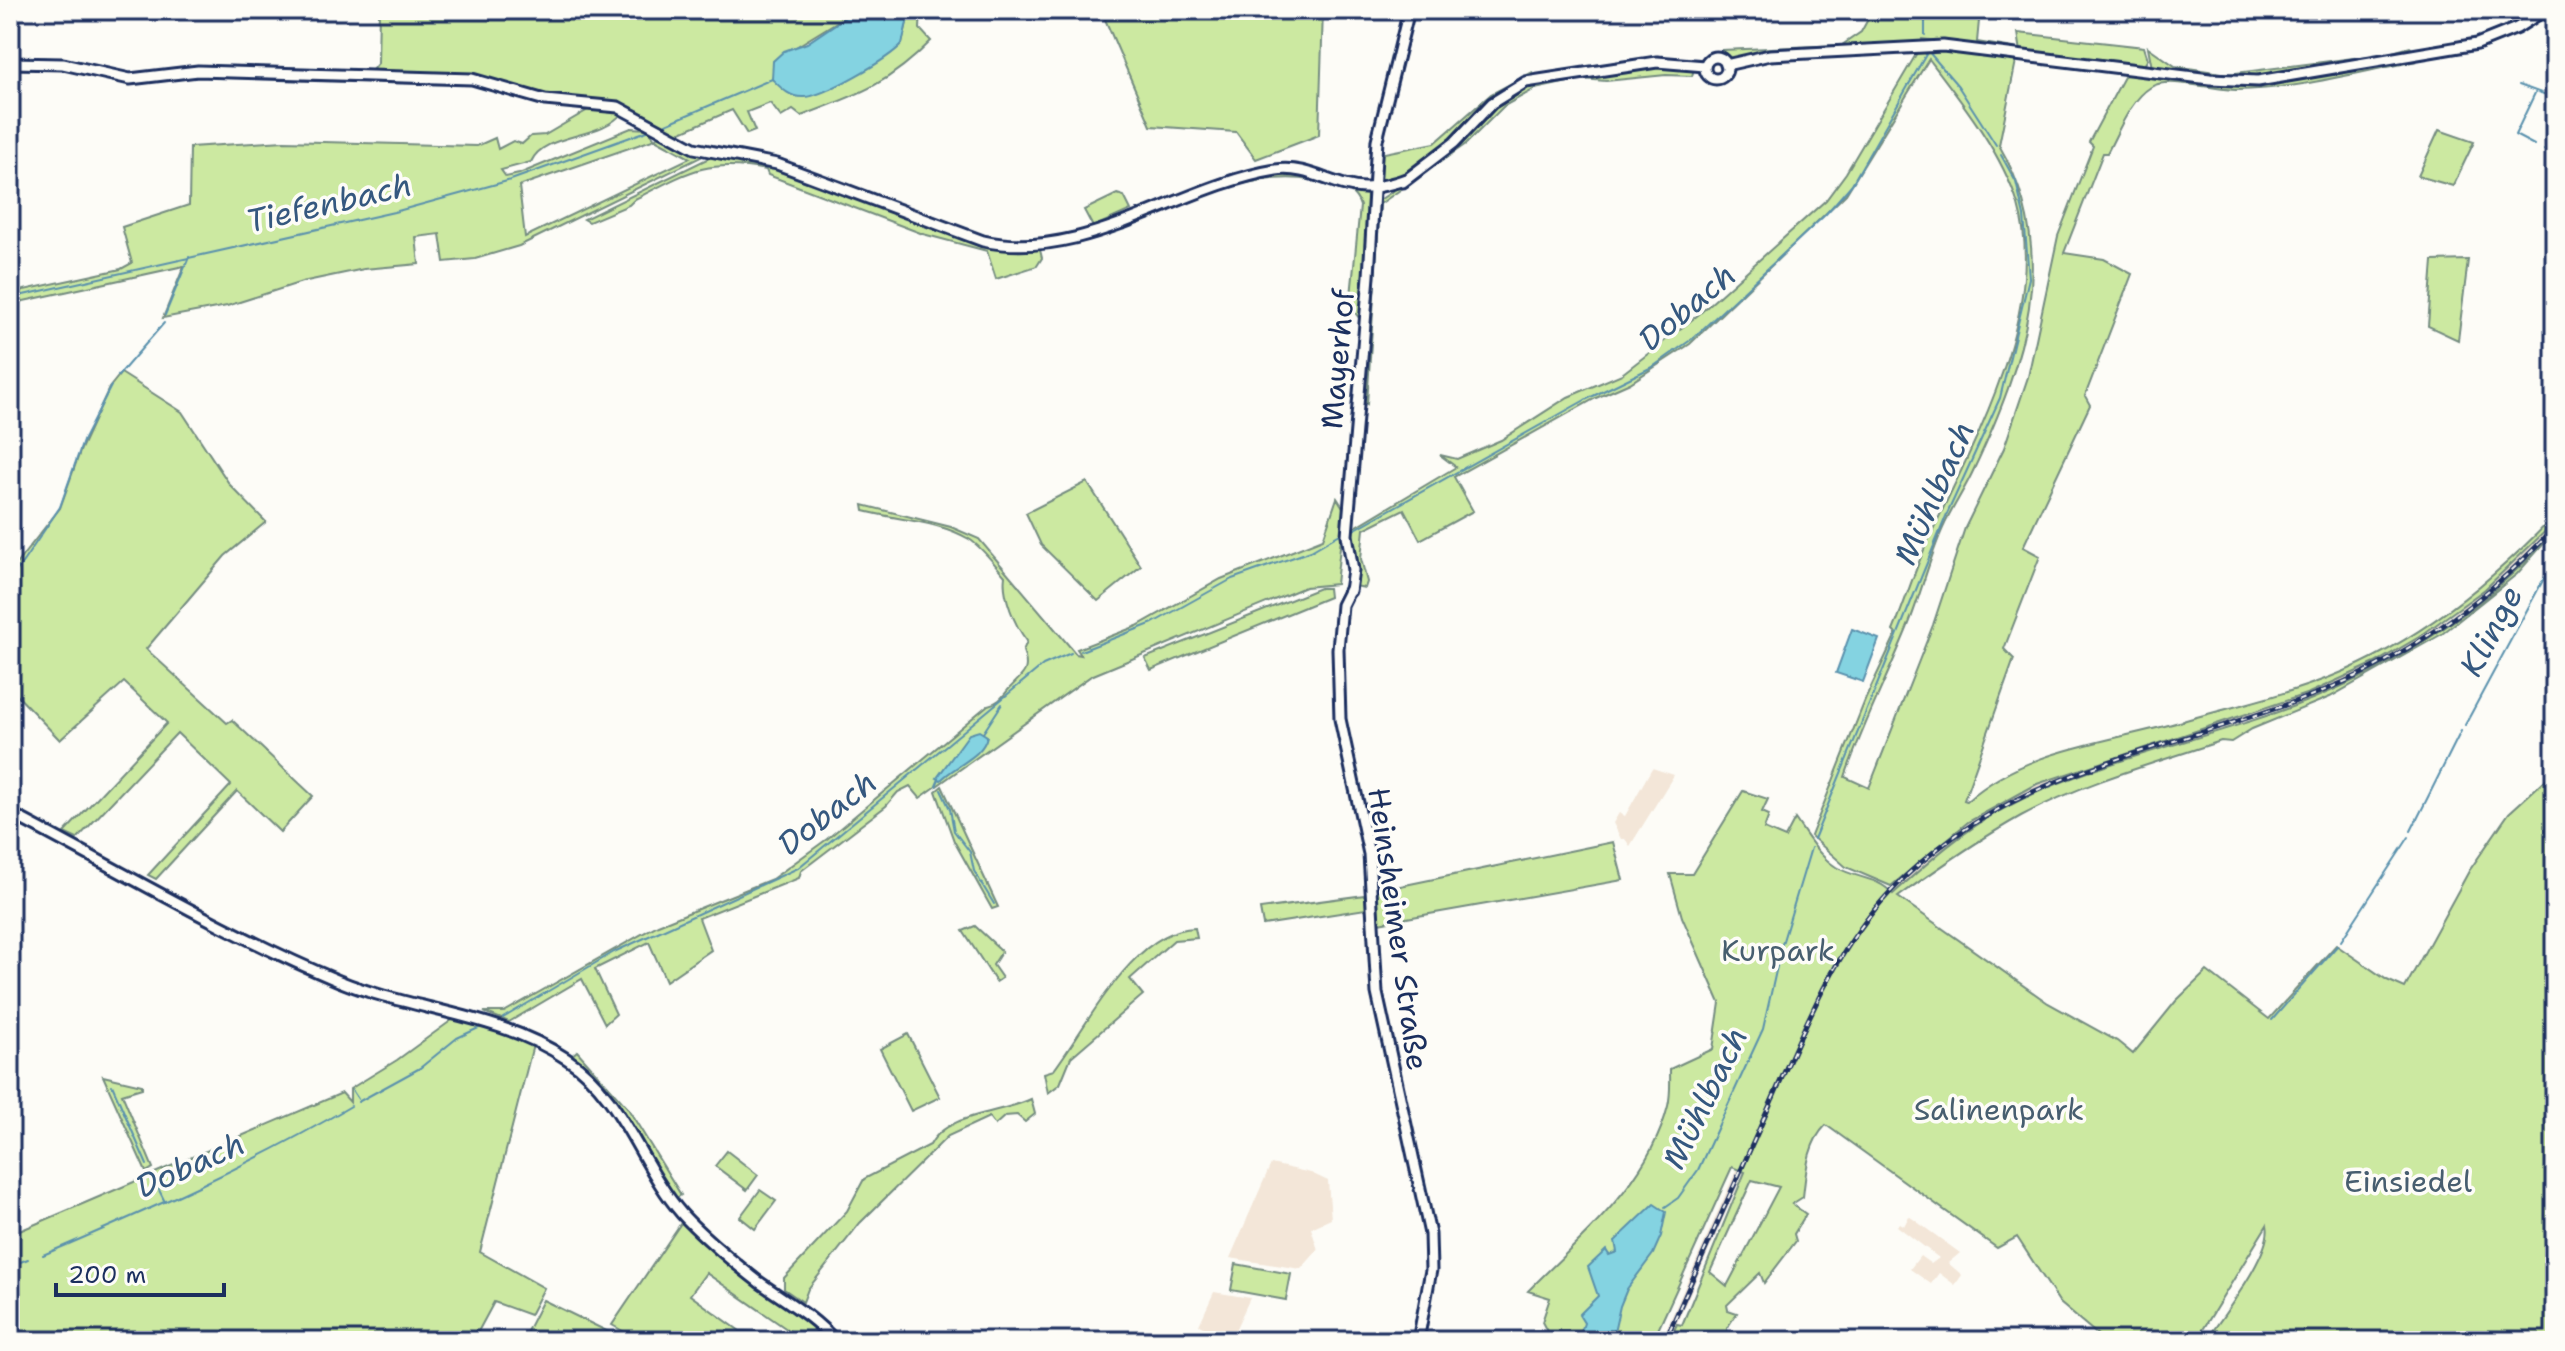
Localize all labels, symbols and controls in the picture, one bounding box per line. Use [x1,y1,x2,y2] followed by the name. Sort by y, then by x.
[242,163,416,242] water label: Tiefenbach
[1629,253,1745,360] water label: Dobach
[1311,286,1364,431] street label: Mayerhof
[1883,414,1984,571] water label: Mühlbach
[2449,578,2532,684] water label: Klinge
[768,760,885,865] water label: Dobach
[1358,785,1439,1073] street label: Heinsheimer Straße
[1721,930,1835,971] park label: Kurpark
[1652,1020,1757,1176] water label: Mühlbach
[1914,1089,2084,1130] park label: Salinenpark
[129,1122,251,1208] water label: Dobach
[2344,1161,2472,1202] park label: Einsiedel
[56,1247,224,1297] scale bar
[68,1259,146,1291] text: 200 m

